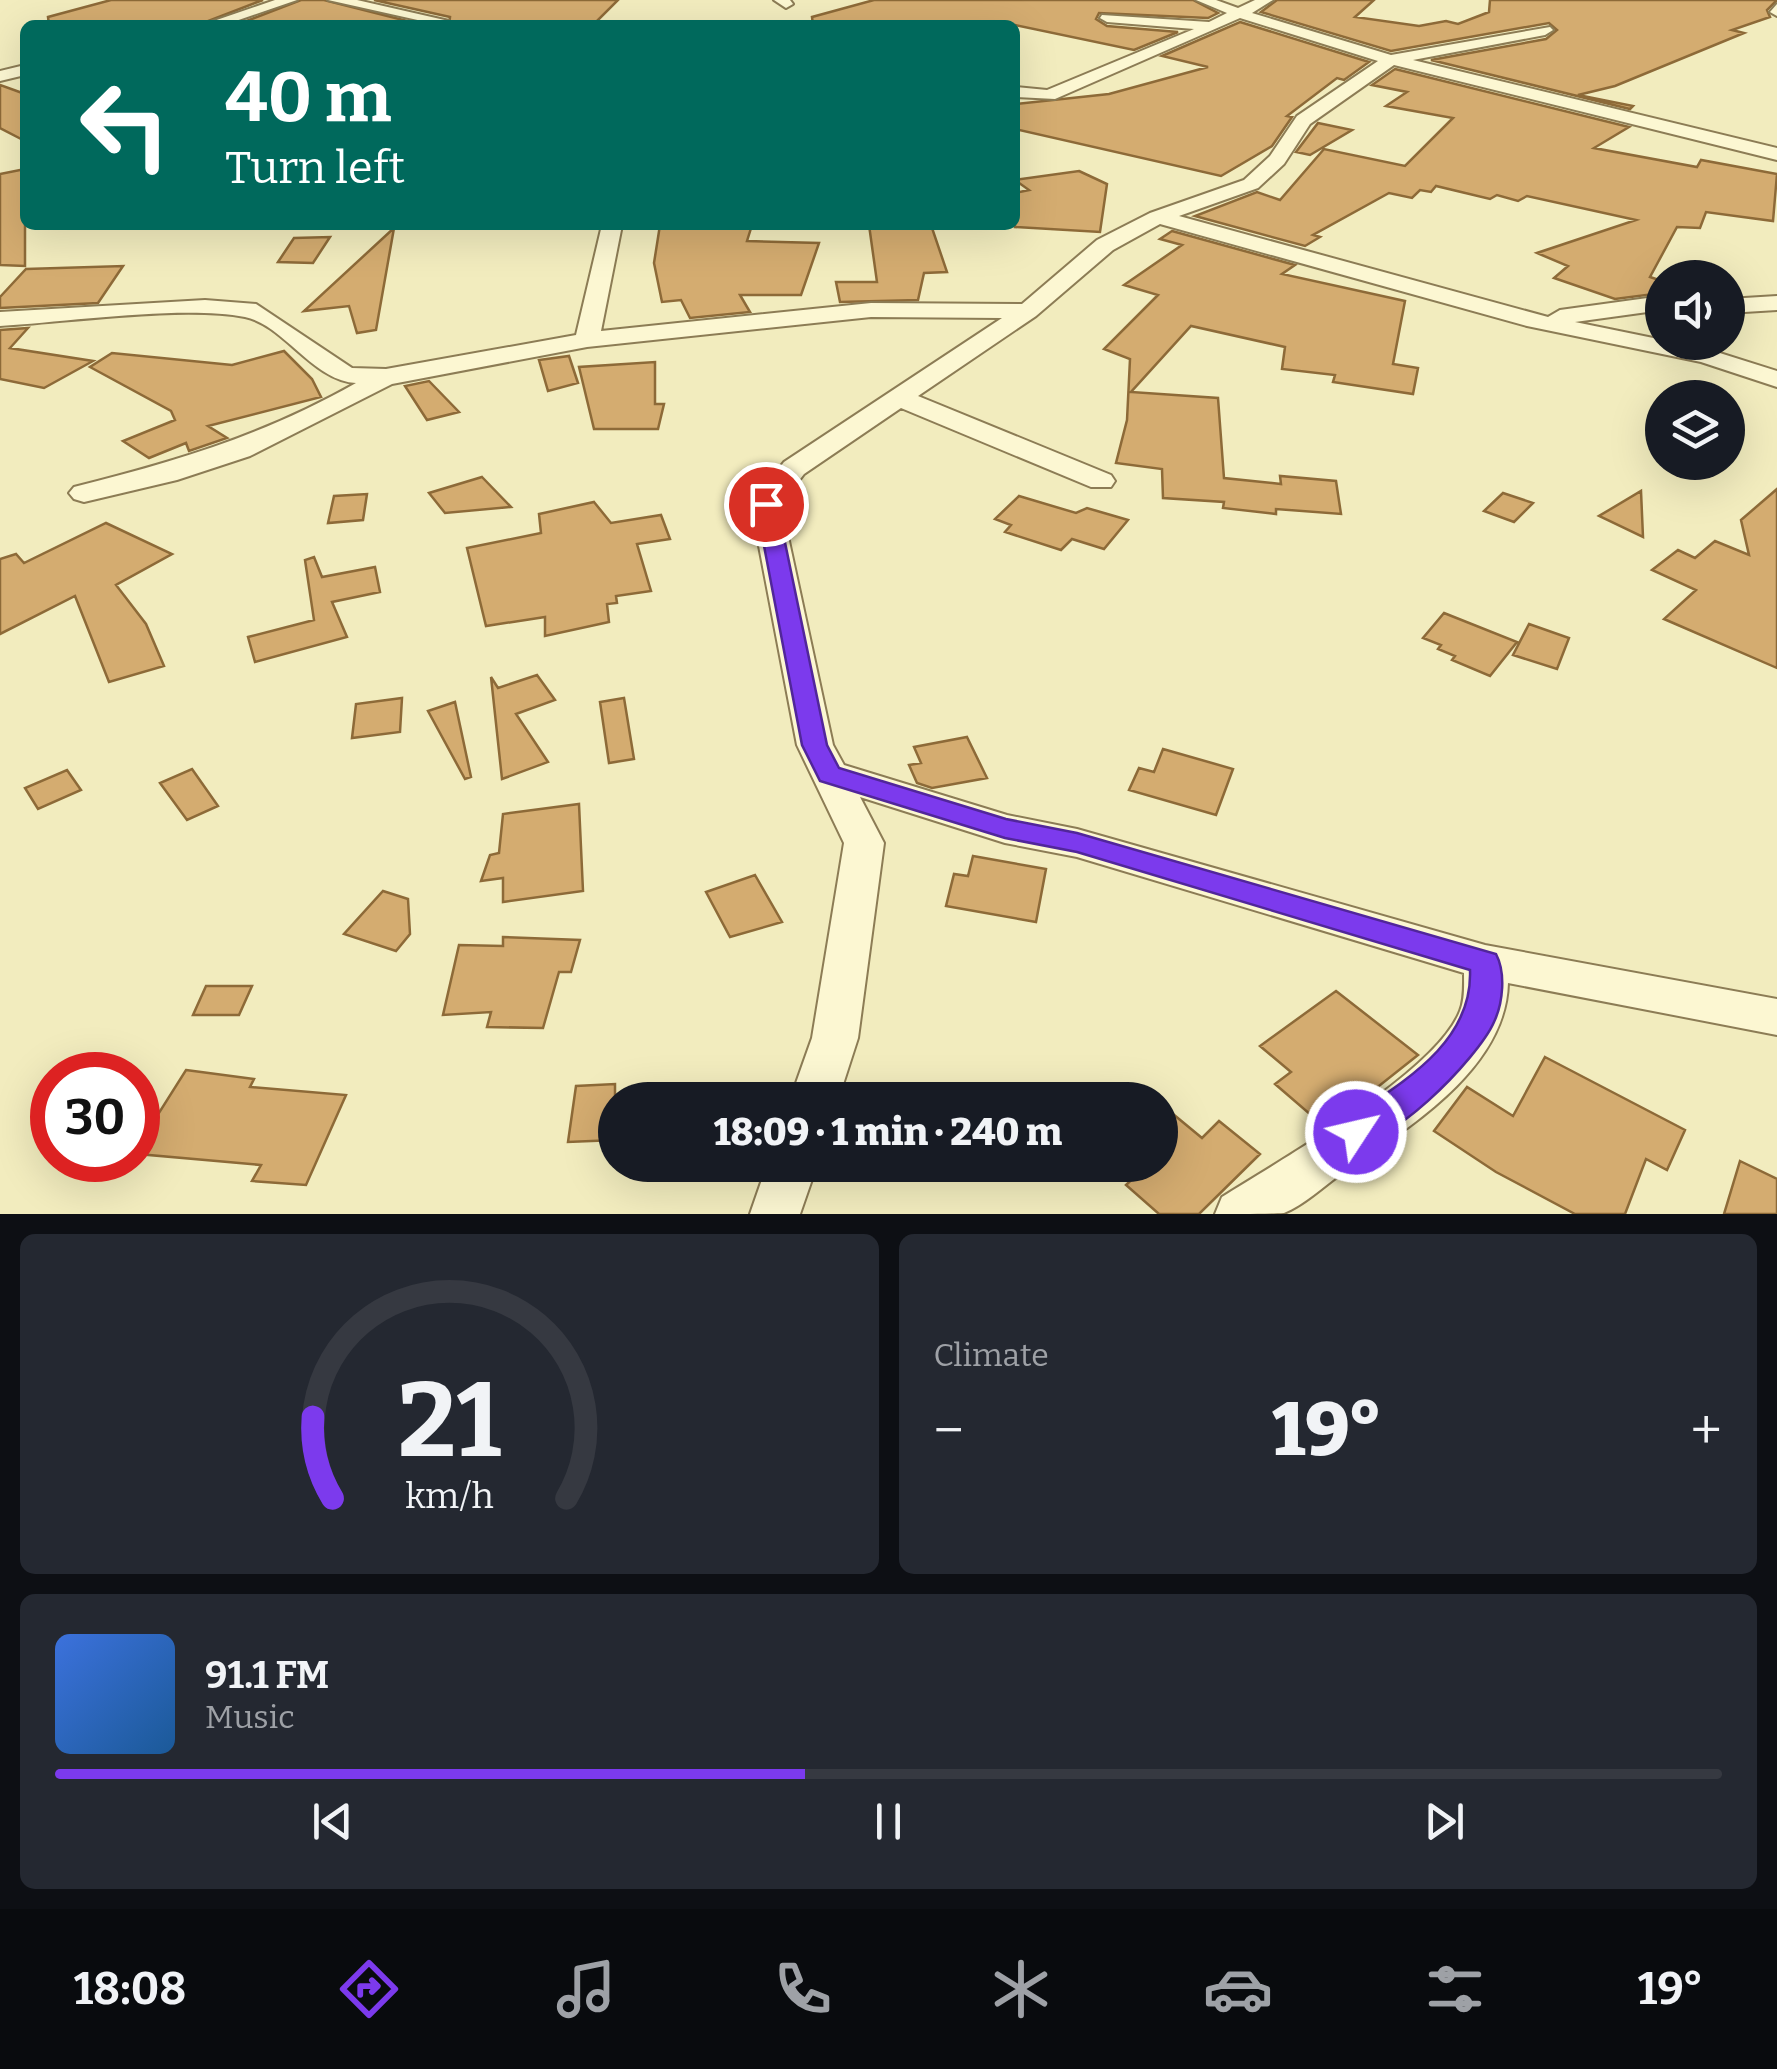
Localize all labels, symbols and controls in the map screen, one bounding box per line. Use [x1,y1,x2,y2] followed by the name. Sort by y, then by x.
[225,56,391,140] text: 40 m
[60,60,190,190] icon: left
[225,141,405,195] text: Turn left
[1645,260,1745,480] map controls
[1645,260,1745,360] button: sound
[1645,380,1745,480] button: layers
[724,462,809,547] pin
[739,477,794,532] icon: arrive
[30,1052,160,1182] speed limit sign: 30
[1304,1080,1408,1184] position arrow
[714,1109,1062,1155] text: 18:09 · 1 min · 240 m
[934,1336,1049,1374] text: Climate
[398,1359,501,1484] text: 21
[1272,1385,1382,1475] text: 19°
[934,1398,964,1464] text: −
[1691,1398,1722,1464] text: +
[405,1475,493,1517] text: km/h
[205,1652,329,1698] text: 91.1 FM
[205,1698,295,1736] text: Music
[305,1794,360,1849] icon: previous
[861,1794,916,1849] icon: pause
[1417,1794,1472,1849] icon: next
[334,1954,404,2024] icon: directions
[551,1954,621,2024] icon: music
[768,1954,838,2024] icon: phone
[986,1954,1056,2024] icon: climate
[1203,1954,1273,2024] icon: car
[1420,1954,1490,2024] icon: filters
[74,1962,186,2016] text: 18:08
[1638,1962,1703,2016] text: 19°

